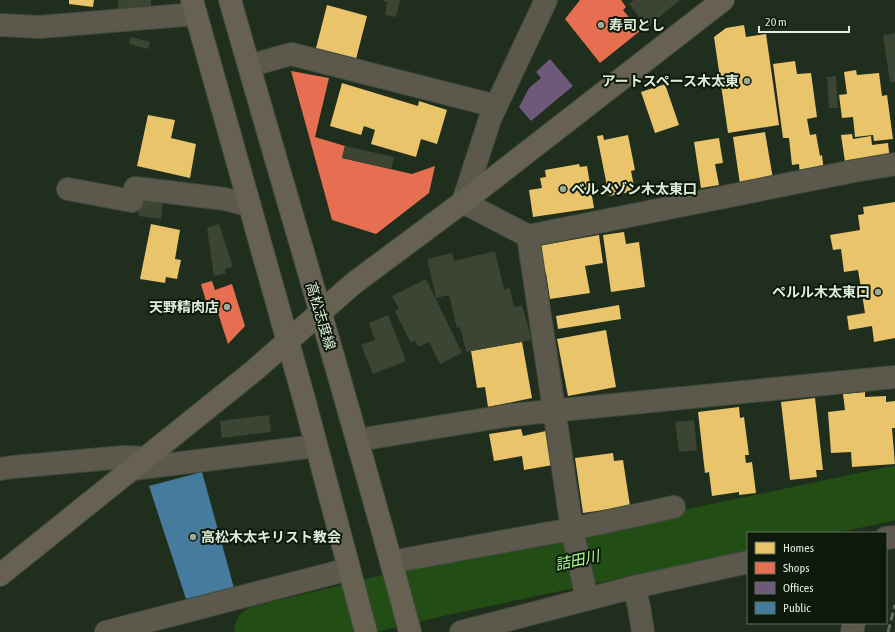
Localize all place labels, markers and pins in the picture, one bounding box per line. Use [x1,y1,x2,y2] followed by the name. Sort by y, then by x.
[609,17,665,33] place label: 寿司とし
[596,20,606,30] marker: 寿司とし
[602,73,739,89] place label: アートスペース木太東
[742,76,752,86] marker: アートスペース木太東
[571,181,697,197] place label: ベルメゾン木太東口
[558,184,568,194] marker: ベルメゾン木太東口
[772,284,870,300] place label: ペルル木太東口
[873,287,883,297] marker: ペルル木太東口
[149,299,219,315] place label: 天野精肉店
[222,302,232,312] marker: 天野精肉店
[201,529,341,545] place label: 高松木太キリスト教会
[188,532,198,542] marker: 高松木太キリスト教会

